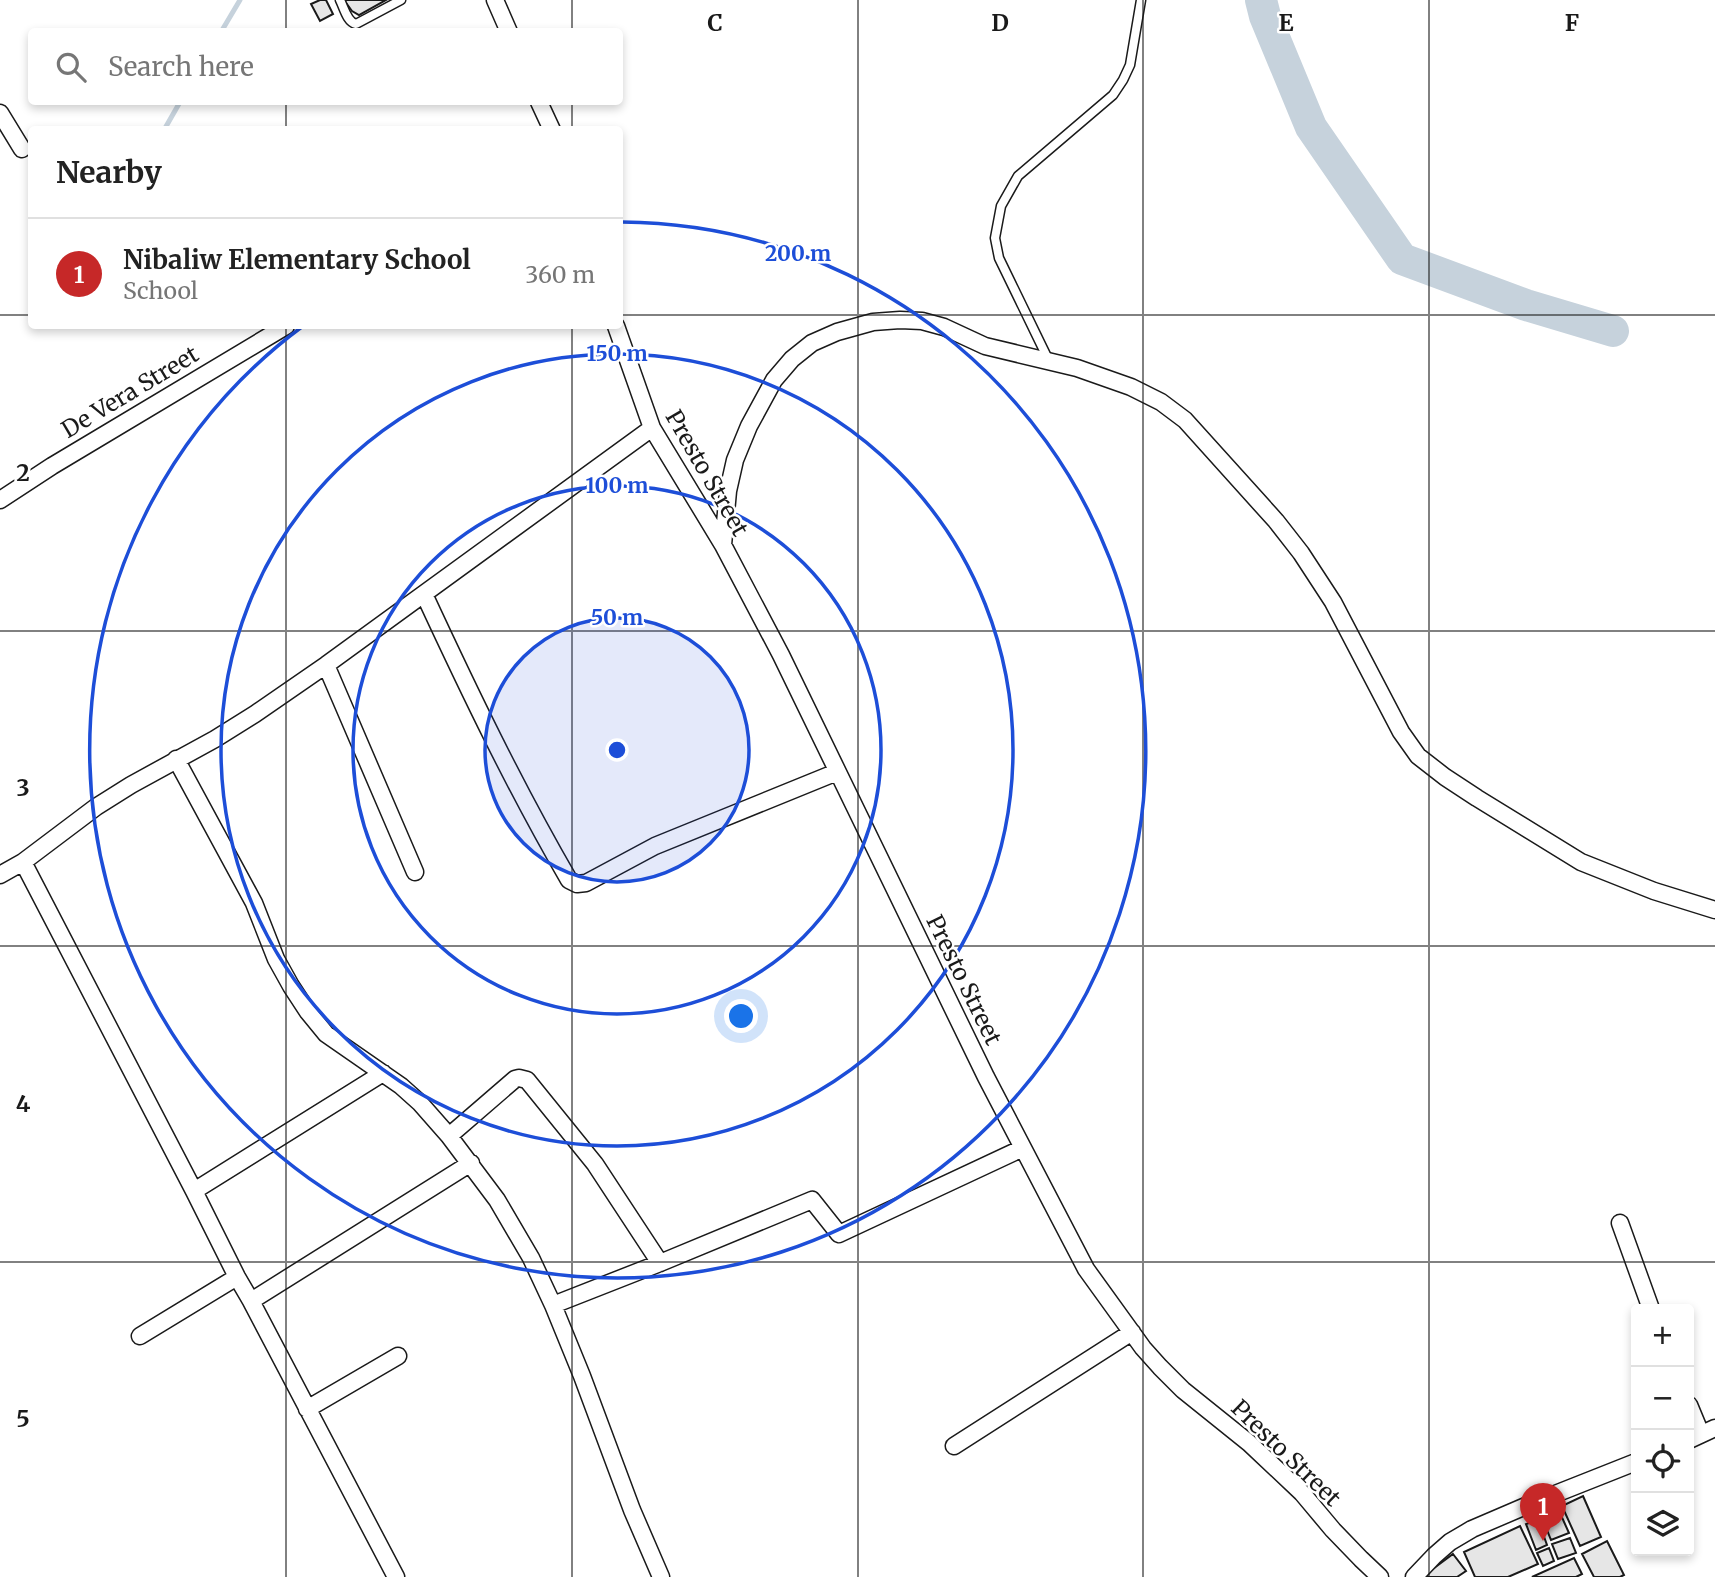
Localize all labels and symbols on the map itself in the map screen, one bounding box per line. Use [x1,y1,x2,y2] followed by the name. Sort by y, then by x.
[707,8,723,37] text: C
[991,8,1009,37] text: D
[1278,8,1294,37] text: E
[1565,8,1579,37] text: F
[765,240,831,267] text: 200 m
[56,339,204,444] street label: De Vera Street
[586,340,648,367] text: 150 m
[660,404,755,541] street label: Presto Street
[16,458,30,487] text: 2
[586,472,648,499] text: 100 m
[591,604,643,631] text: 50 m
[605,738,629,762] centre of rings
[16,773,30,802] text: 3
[920,910,1008,1050] street label: Presto Street
[724,999,758,1033] your location
[16,1089,31,1118] text: 4
[1226,1393,1347,1512] street label: Presto Street
[16,1404,30,1433] text: 5
[1520,1483,1566,1541] pin: 1

